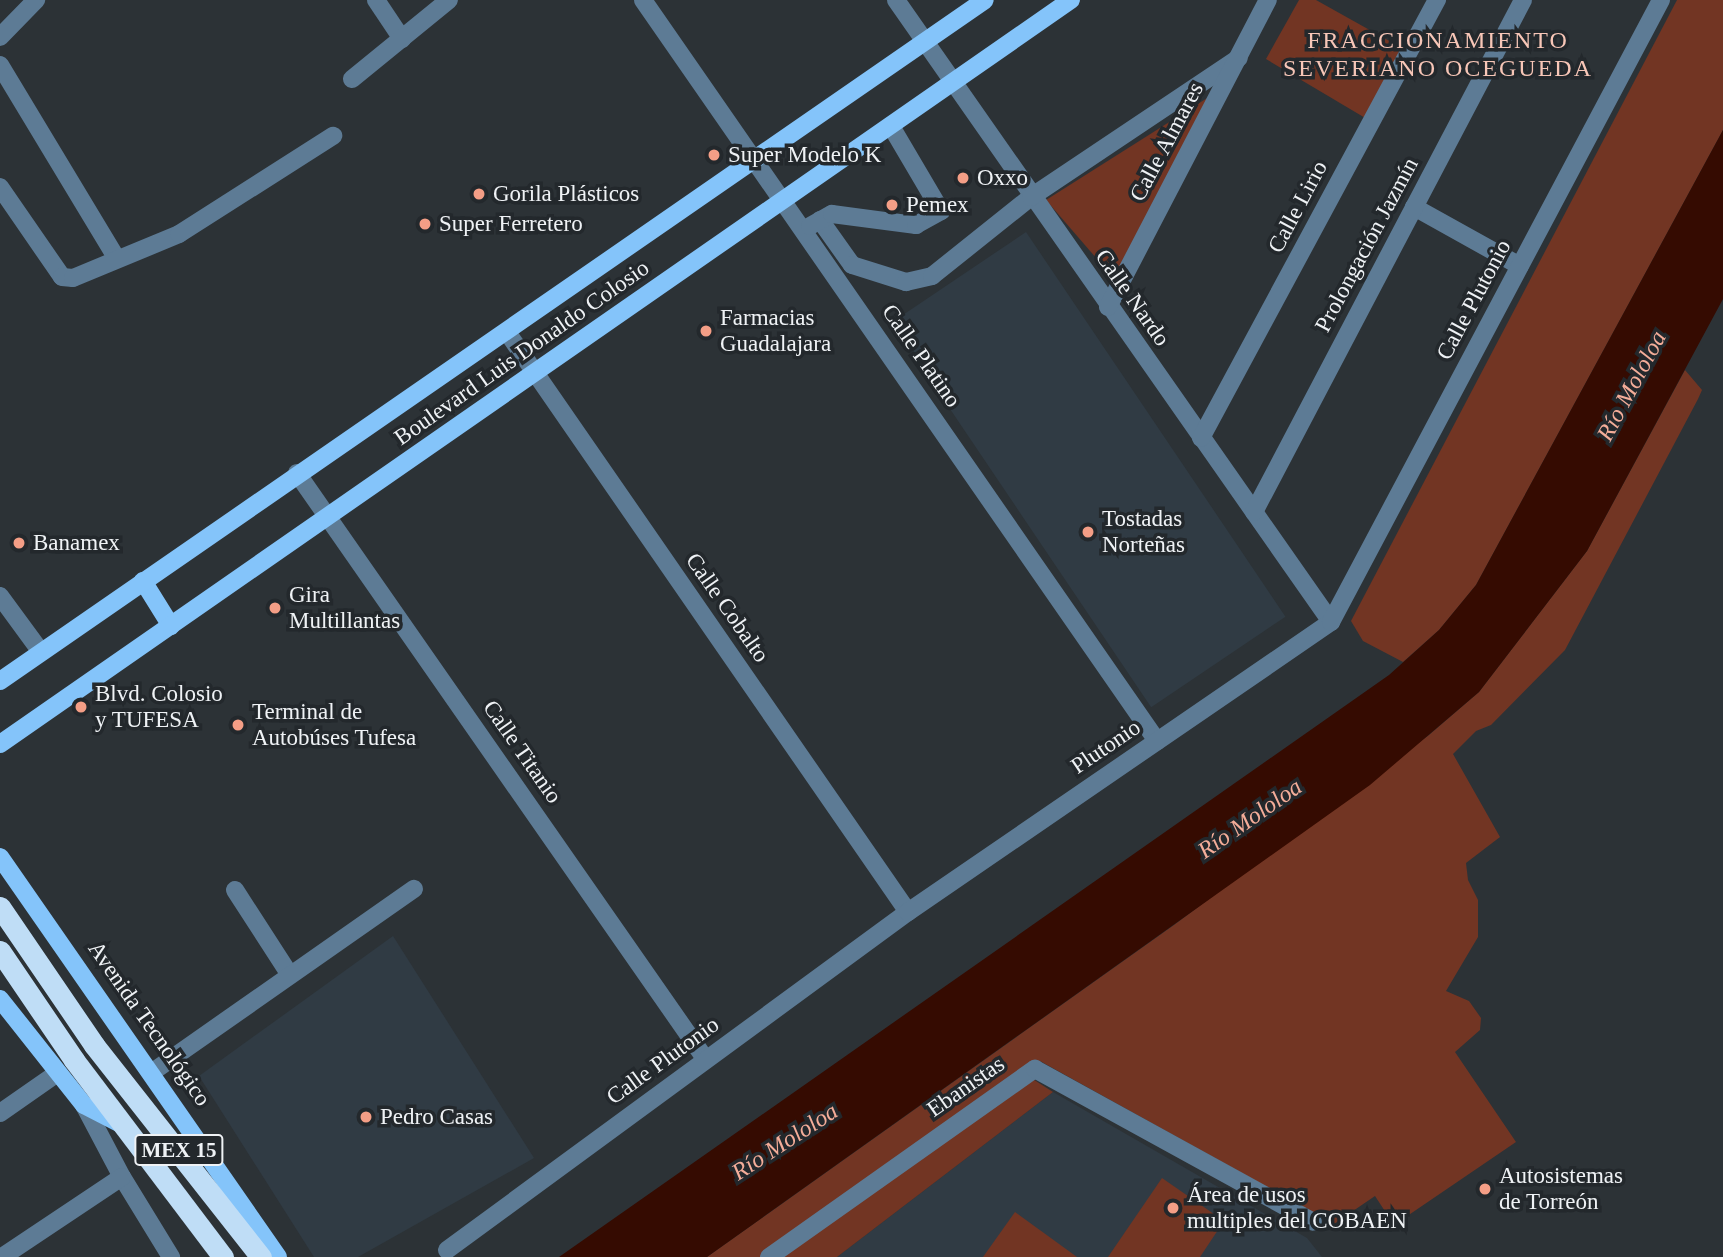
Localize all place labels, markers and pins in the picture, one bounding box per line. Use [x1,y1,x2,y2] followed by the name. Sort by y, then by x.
[728,141,881,169] place label: Super Modelo K
[706,147,722,163] marker: Super Modelo K
[977,164,1028,192] place label: Oxxo
[955,170,971,186] marker: Oxxo
[493,180,639,208] place label: Gorila Plásticos
[471,186,487,202] marker: Gorila Plásticos
[906,191,969,219] place label: Pemex
[884,197,900,213] marker: Pemex
[439,210,583,238] place label: Super Ferretero
[417,216,433,232] marker: Super Ferretero
[720,304,831,358] place label: Farmacias Guadalajara
[698,323,714,339] marker: Farmacias Guadalajara
[1102,505,1185,559] place label: Tostadas Norteñas
[1080,524,1096,540] marker: Tostadas Norteñas
[33,529,120,557] place label: Banamex
[11,535,27,551] marker: Banamex
[289,581,400,635] place label: Gira Multillantas
[267,600,283,616] marker: Gira Multillantas
[95,680,223,734] place label: Blvd. Colosio y TUFESA
[252,698,417,752] place label: Terminal de Autobúses Tufesa
[73,699,89,715] marker: Blvd. Colosio y TUFESA
[230,717,246,733] marker: Terminal de Autobúses Tufesa
[380,1103,493,1131] place label: Pedro Casas
[358,1109,374,1125] marker: Pedro Casas
[1499,1162,1623,1216] place label: Autosistemas de Torreón
[1187,1181,1407,1235] place label: Área de usos multiples del COBAEN
[1477,1181,1493,1197] marker: Autosistemas de Torreón
[1165,1200,1181,1216] marker: Área de usos multiples del COBAEN

